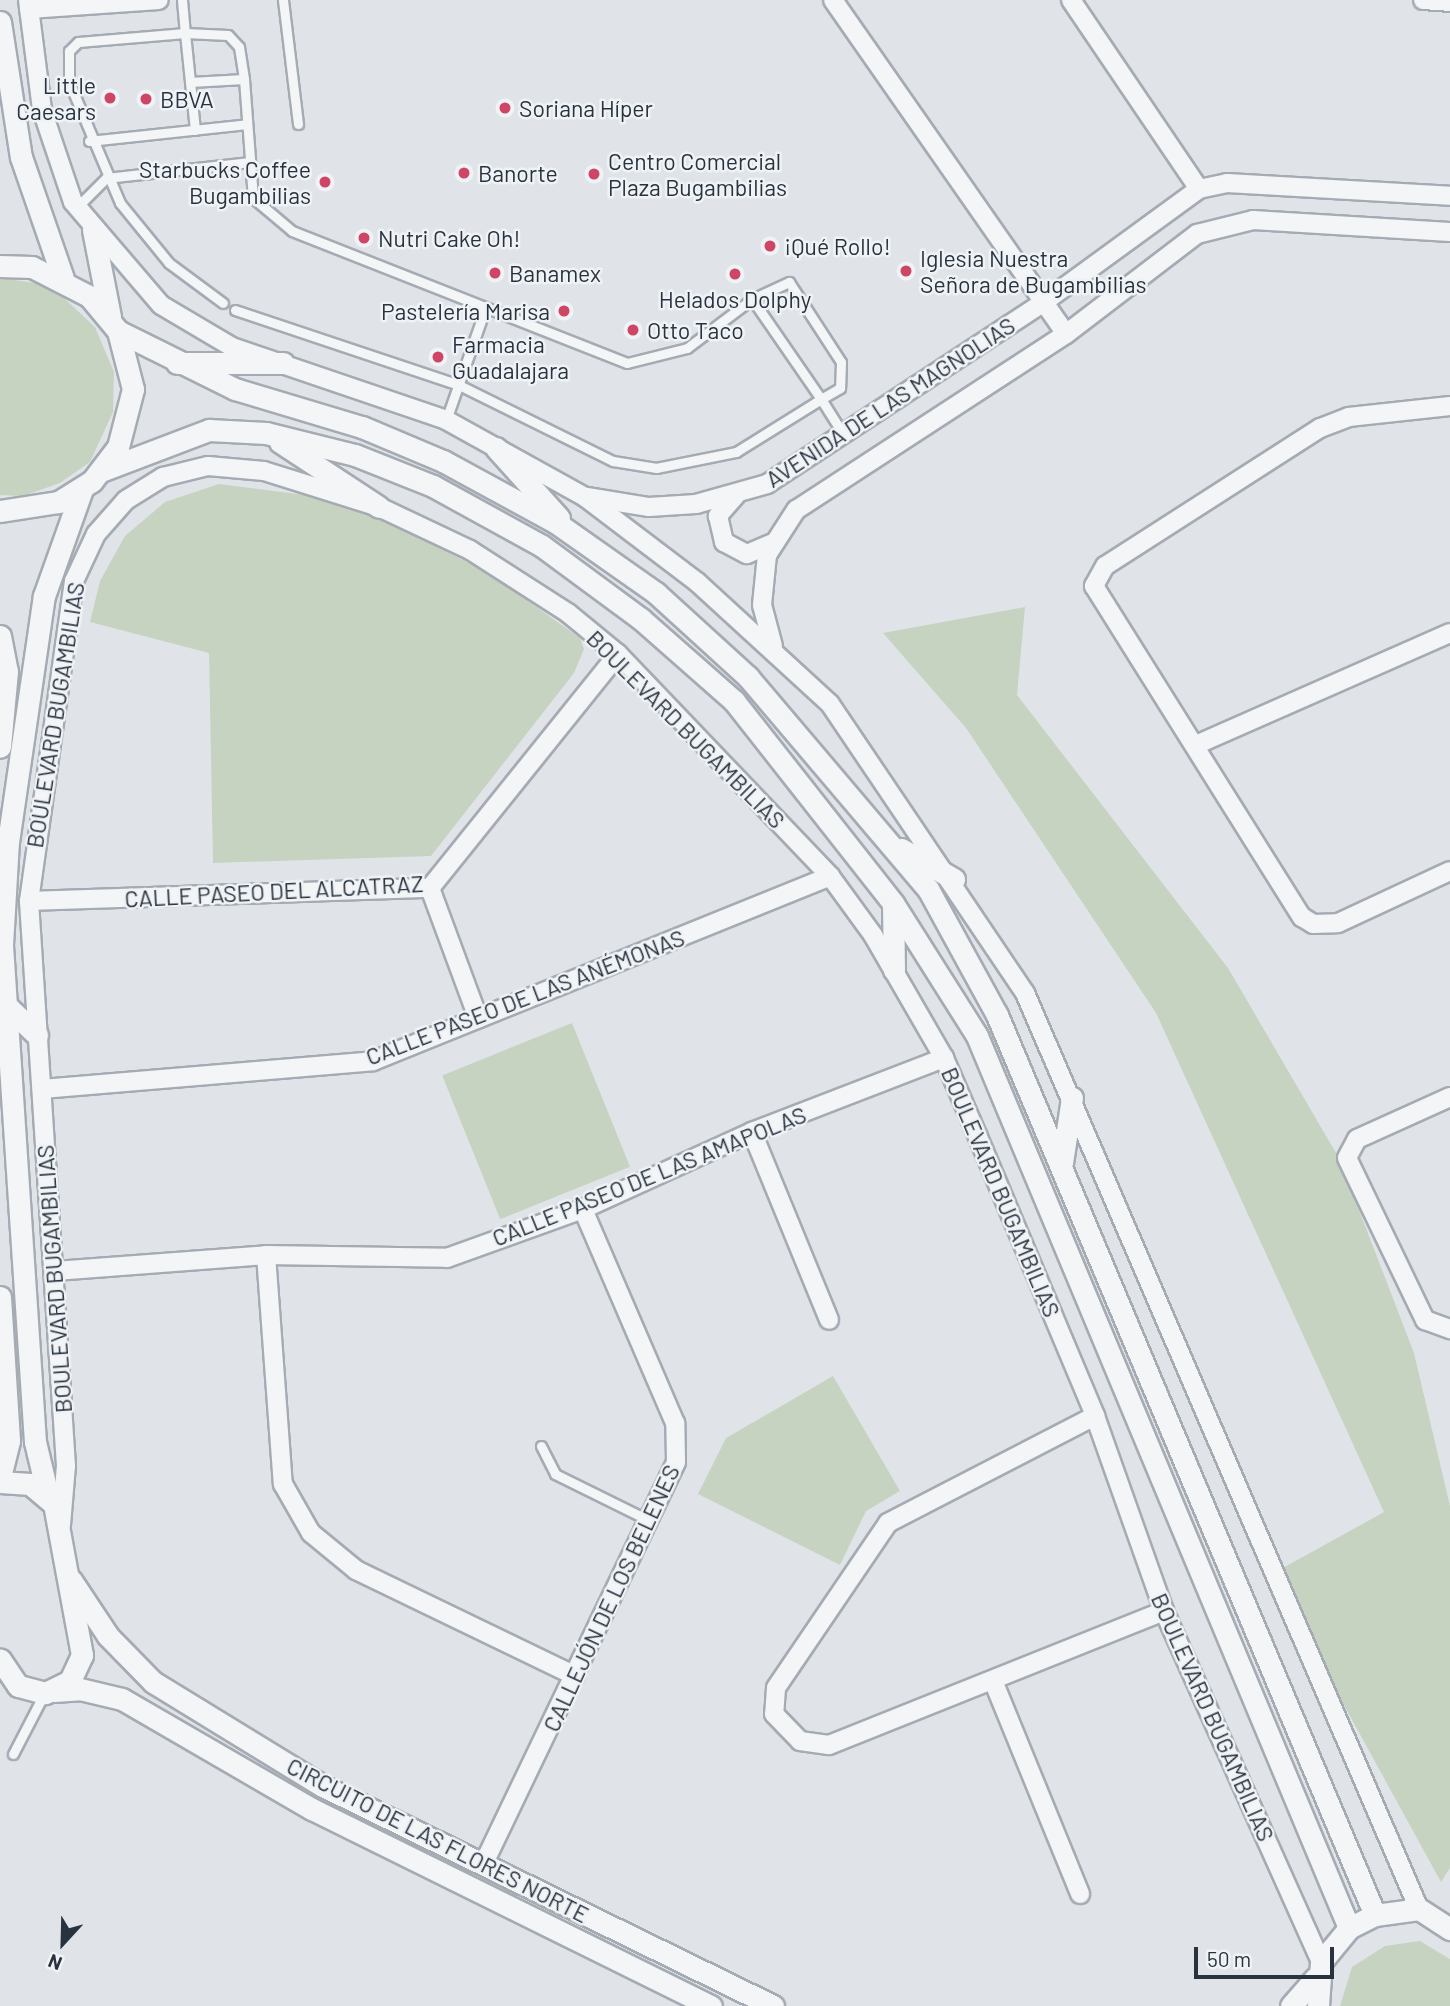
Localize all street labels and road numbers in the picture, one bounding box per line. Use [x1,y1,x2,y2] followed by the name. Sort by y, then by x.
[760,311,1020,493] street label: AVENIDA DE LAS MAGNOLIAS
[20,580,90,850] street label: BOULEVARD BUGAMBILIAS
[581,624,791,834] street label: BOULEVARD BUGAMBILIAS
[124,869,424,913] street label: CALLE PASEO DEL ALCATRAZ
[362,923,688,1071] street label: CALLE PASEO DE LAS ANÉMONAS
[936,1063,1066,1321] street label: BOULEVARD BUGAMBILIAS
[488,1100,810,1252] street label: CALLE PASEO DE LAS AMAPOLAS
[31,1144,77,1414] street label: BOULEVARD BUGAMBILIAS
[537,1460,685,1736] street label: CALLEJÓN DE LOS BELENES
[1146,1589,1280,1845] street label: BOULEVARD BUGAMBILIAS
[283,1752,593,1928] street label: CIRCUITO DE LAS FLORES NORTE

